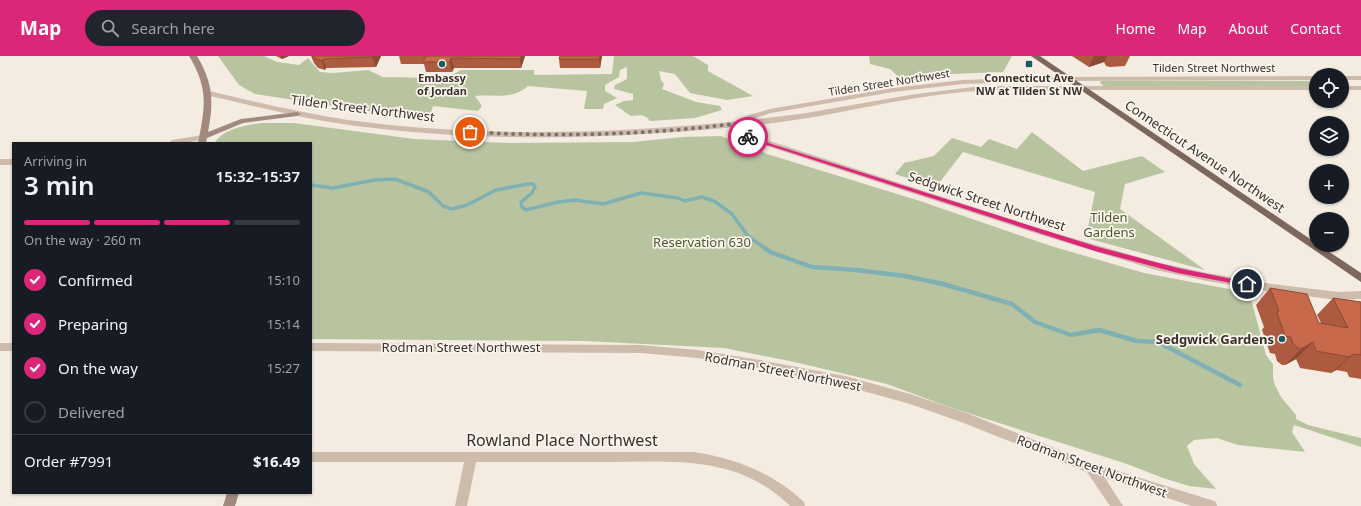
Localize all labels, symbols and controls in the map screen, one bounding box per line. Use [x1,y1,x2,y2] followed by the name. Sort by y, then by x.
[85,10,365,46] search box
[20,15,61,41] text: Map
[99,17,121,39] icon: search
[131,18,215,38] text: Search here
[1116,19,1155,38] text: Home
[1177,19,1207,38] text: Map
[1229,19,1268,38] text: About
[1290,19,1341,38] text: Contact
[437,59,447,69] marker: Embassy of Jordan
[1024,59,1034,69] marker: Connecticut Ave NW at Tilden St NW
[1153,60,1275,75] street label: Tilden Street Northwest
[827,65,951,99] street label: Tilden Street Northwest
[1309,68,1349,252] map controls
[1309,68,1349,108] button: locate
[417,70,467,98] place label: Embassy of Jordan
[976,70,1083,98] place label: Connecticut Ave NW at Tilden St NW
[290,90,436,126] street label: Tilden Street Northwest
[1121,96,1289,217] street label: Connecticut Avenue Northwest
[453,115,487,149] pin
[1309,116,1349,156] button: layers
[728,117,768,157] courier
[459,121,481,143] icon: bag
[737,126,759,148] icon: bike
[24,152,87,170] text: Arriving in
[1309,164,1349,204] button: +
[216,166,300,186] text: 15:32–15:37
[24,167,95,203] text: 3 min
[906,167,1068,235] street label: Sedgwick Street Northwest
[1083,208,1135,241] park label: Tilden Gardens
[1309,212,1349,252] button: −
[24,231,141,249] text: On the way · 260 m
[653,233,751,251] park label: Reservation 630
[1230,267,1264,301] pin
[24,269,46,291] icon: check
[58,270,133,290] text: Confirmed
[267,271,300,289] text: 15:10
[1236,273,1258,295] icon: home
[24,313,46,335] icon: check
[58,314,128,334] text: Preparing
[267,315,300,333] text: 15:14
[1156,330,1274,348] place label: Sedgwick Gardens
[1277,334,1287,344] marker: Sedgwick Gardens
[382,338,541,356] street label: Rodman Street Northwest
[703,347,863,395] street label: Rodman Street Northwest
[24,357,46,379] icon: check
[58,358,138,378] text: On the way
[267,359,300,377] text: 15:27
[58,402,125,422] text: Delivered
[466,429,658,451] street label: Rowland Place Northwest
[1014,430,1170,502] street label: Rodman Street Northwest
[24,451,113,471] text: Order #7991
[253,451,300,471] text: $16.49

